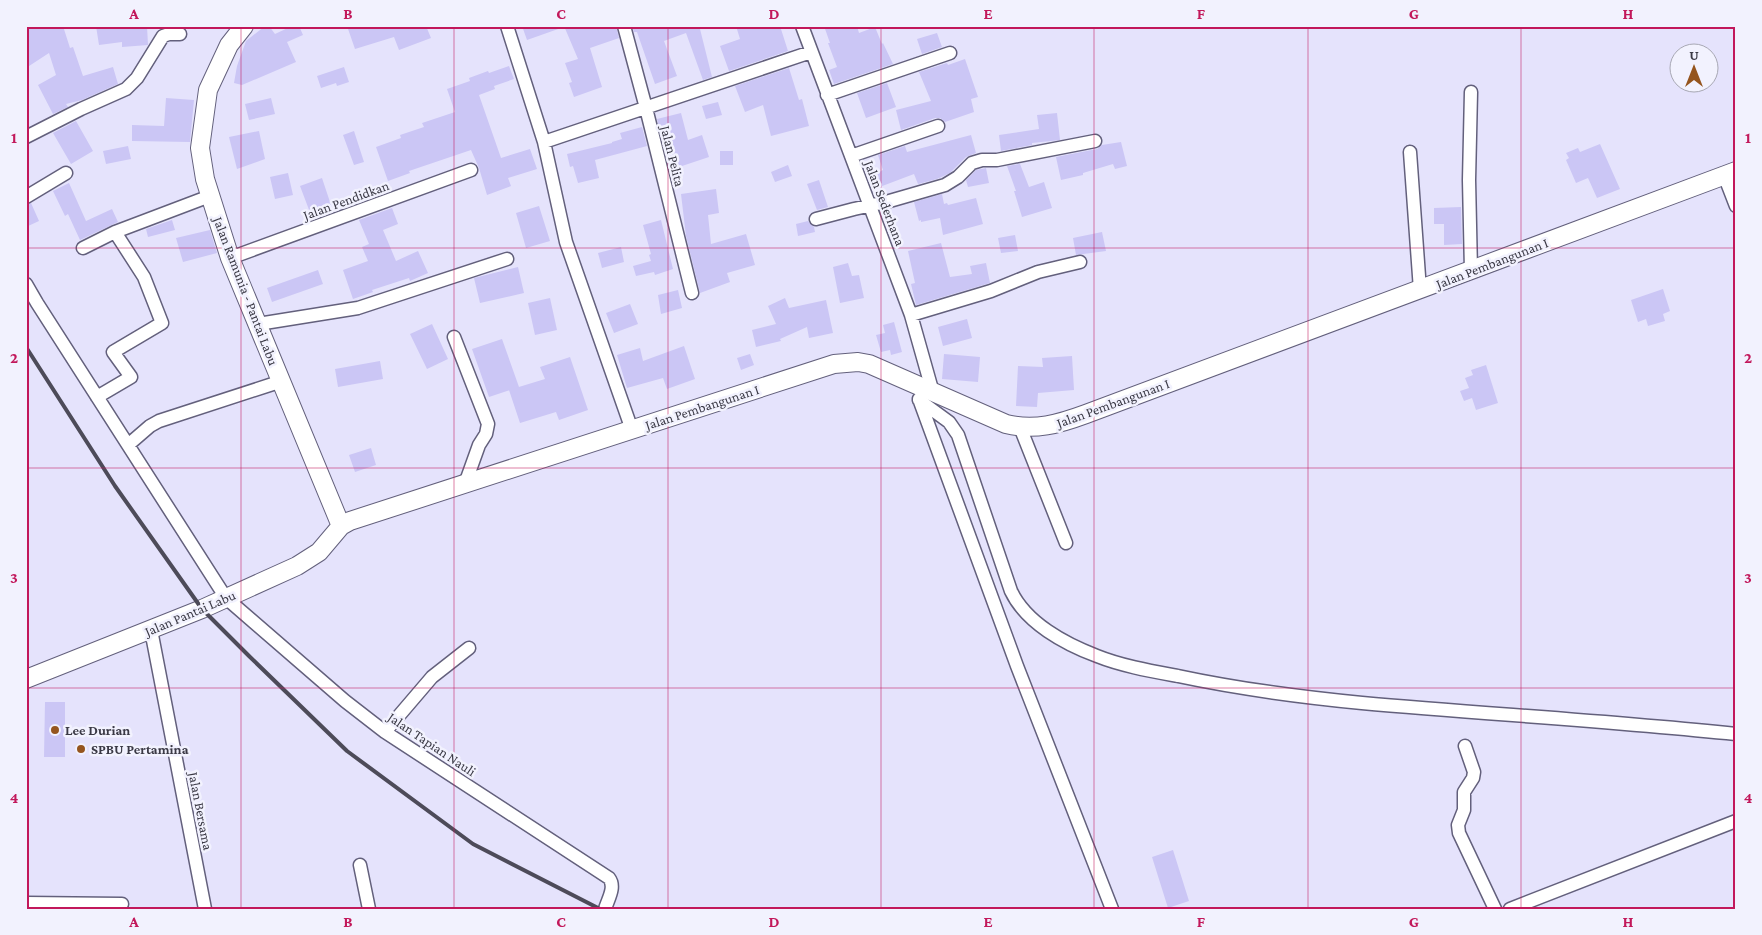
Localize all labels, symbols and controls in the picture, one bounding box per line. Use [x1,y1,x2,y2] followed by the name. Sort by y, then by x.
[128,5,139,22] text: A
[343,5,353,22] text: B
[556,5,566,22] text: C
[768,5,780,22] text: D
[983,5,993,22] text: E
[1197,5,1206,22] text: F
[1409,5,1419,22] text: G
[1623,5,1634,22] text: H
[1670,42,1720,92] north arrow
[1689,47,1699,63] text: U
[657,122,688,189] street label: Jalan Pelita
[11,129,17,146] text: 1
[1745,129,1751,146] text: 1
[861,156,909,248] street label: Jalan Sederhana
[299,177,392,224] street label: Jalan Pendidkan
[210,213,282,368] street label: Jalan Ramunia - Pantai Labu
[1432,234,1550,292] street label: Jalan Pembangunan I
[10,349,18,366] text: 2
[1744,349,1752,366] text: 2
[1053,375,1172,432] street label: Jalan Pembangunan I
[641,381,761,434] street label: Jalan Pembangunan I
[10,569,18,586] text: 3
[1744,569,1752,586] text: 3
[140,586,238,640] street label: Jalan Pantai Labu
[383,708,479,779] street label: Jalan Tapian Nauli
[65,722,130,738] place label: Lee Durian
[49,724,61,736] marker: Lee Durian
[91,741,189,757] place label: SPBU Pertamina
[75,743,87,755] marker: SPBU Pertamina
[185,769,217,852] street label: Jalan Bersama
[10,789,19,806] text: 4
[1744,789,1753,806] text: 4
[128,913,139,930] text: A
[343,913,353,930] text: B
[556,913,566,930] text: C
[768,913,780,930] text: D
[983,913,993,930] text: E
[1197,913,1206,930] text: F
[1409,913,1419,930] text: G
[1623,913,1634,930] text: H

